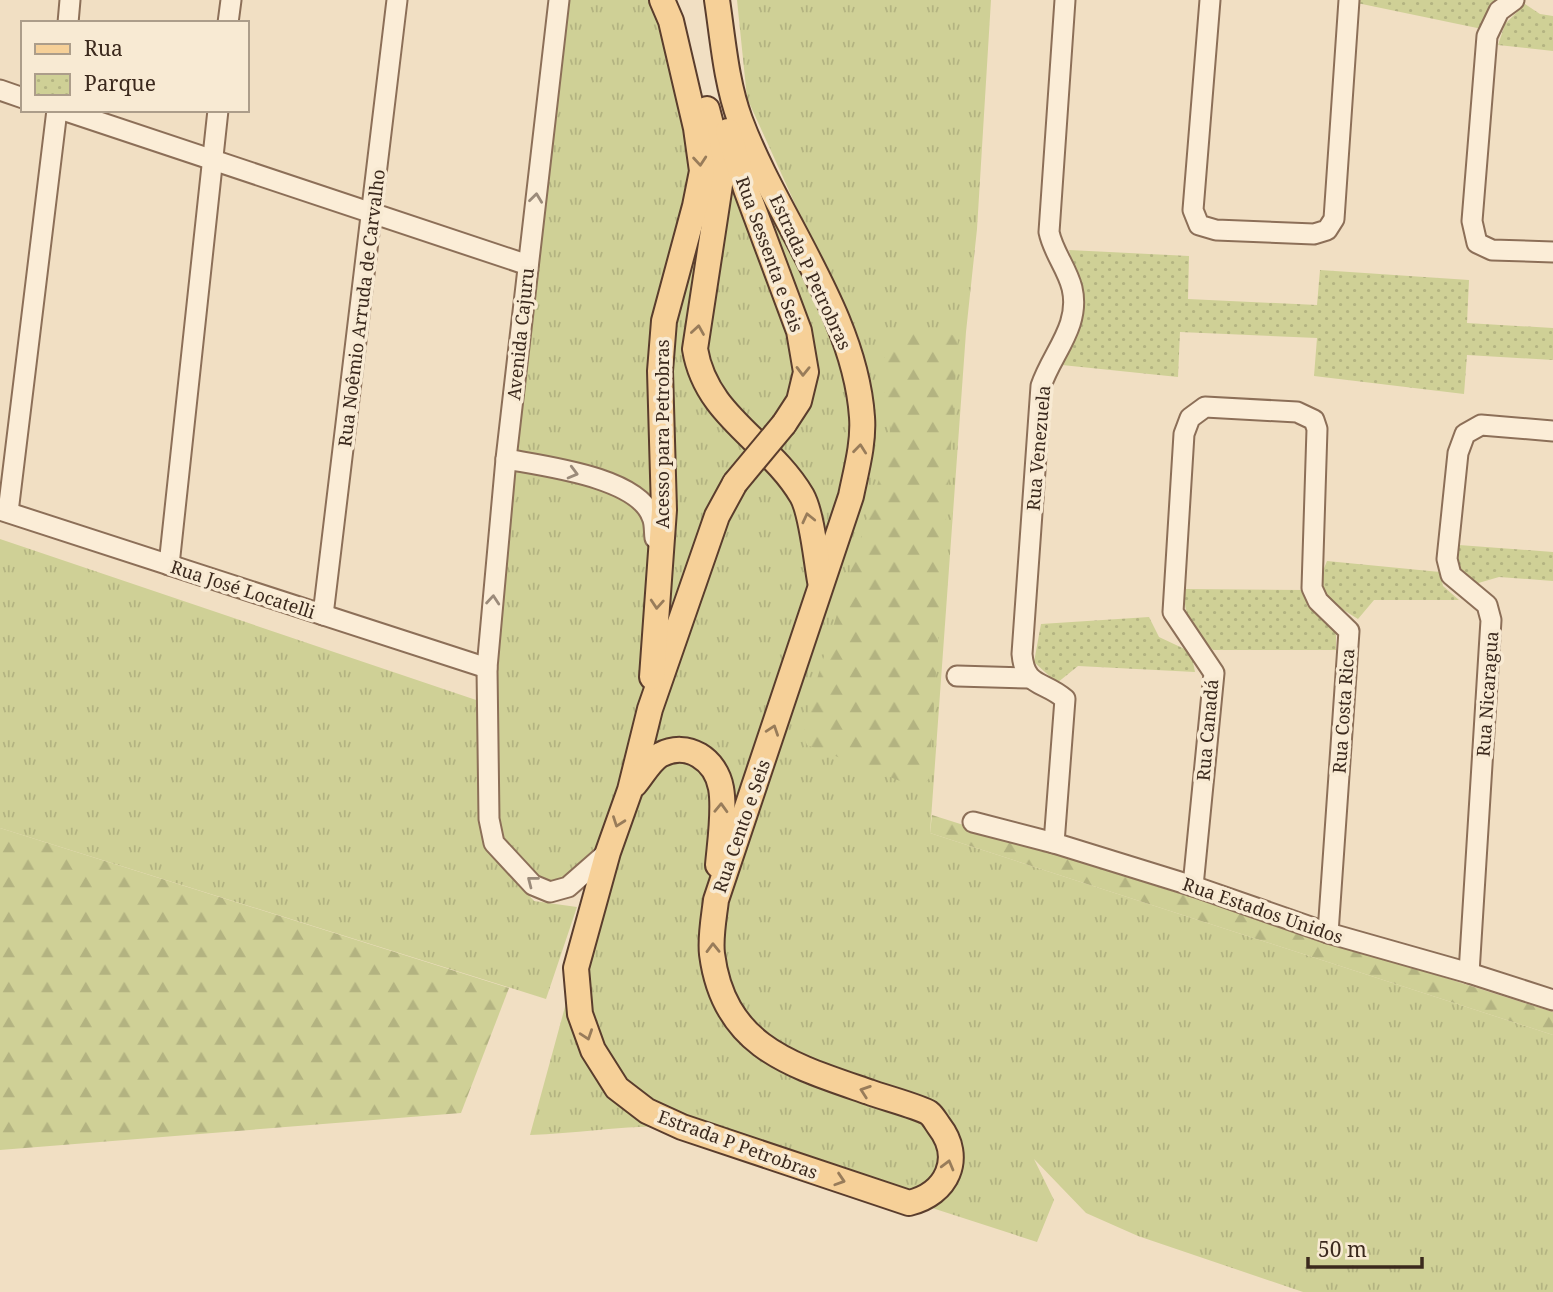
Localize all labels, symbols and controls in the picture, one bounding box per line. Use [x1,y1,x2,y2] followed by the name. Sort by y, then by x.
[21,21,248,112] legend
[84,34,123,62] text: Rua
[84,69,156,97] text: Parque
[692,156,707,167] one-way arrow
[332,168,390,448] street label: Rua Noêmio Arruda de Carvalho
[731,173,809,335] street label: Rua Sessenta e Seis
[765,191,857,353] street label: Estrada P Petrobras
[528,192,543,203] one-way arrow
[501,266,539,401] street label: Avenida Cajuru
[690,324,705,336] one-way arrow
[650,339,674,529] street label: Acesso para Petrobras
[796,366,811,377] one-way arrow
[1021,384,1055,512] street label: Rua Venezuela
[852,443,867,455] one-way arrow
[566,465,578,479] one-way arrow
[802,512,816,524] one-way arrow
[168,554,319,624] street label: Rua José Locatelli
[485,594,500,605] one-way arrow
[650,599,665,610] one-way arrow
[1471,630,1503,758] street label: Rua Nicaragua
[1327,648,1359,774] street label: Rua Costa Rica
[1191,678,1223,782] street label: Rua Canadá
[765,724,779,736] one-way arrow
[707,756,775,896] street label: Rua Cento e Seis
[714,802,729,813] one-way arrow
[613,815,627,827] one-way arrow
[1180,871,1346,949] street label: Rua Estados Unidos
[528,877,540,889] one-way arrow
[706,942,721,953] one-way arrow
[579,1028,593,1040] one-way arrow
[860,1085,872,1099] one-way arrow
[655,1104,821,1184] street label: Estrada P Petrobras
[940,1159,954,1171] one-way arrow
[833,1172,845,1186] one-way arrow
[1308,1226,1422,1270] scale bar
[1318,1235,1367,1263] text: 50 m

